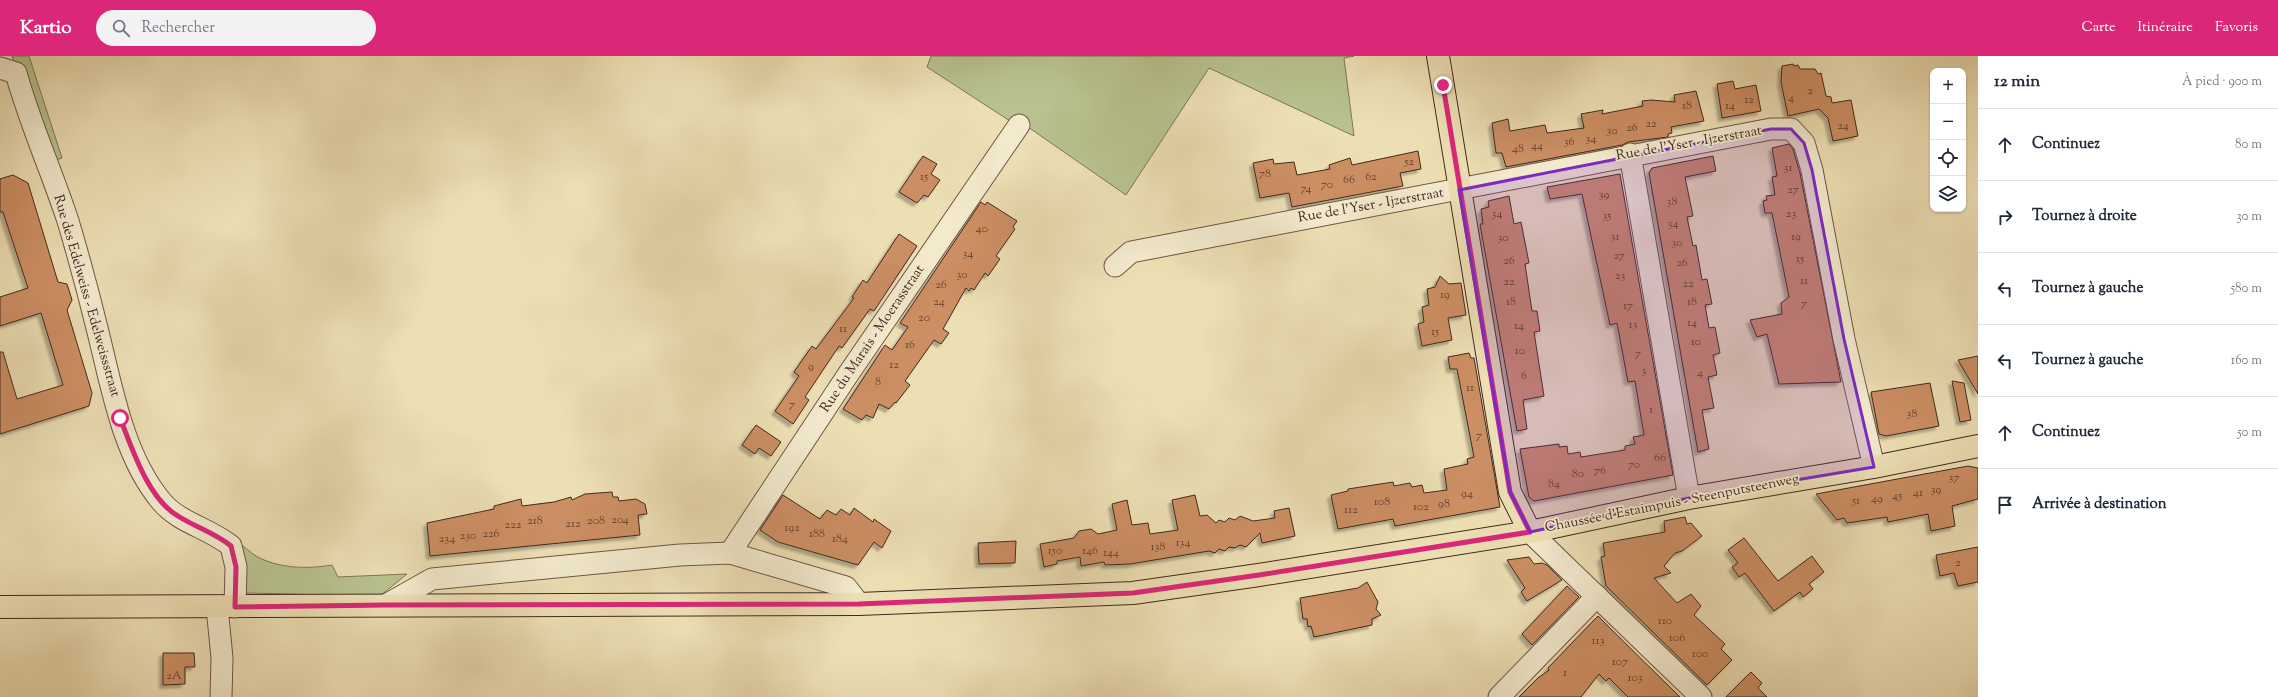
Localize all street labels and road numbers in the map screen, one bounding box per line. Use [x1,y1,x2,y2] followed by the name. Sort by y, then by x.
[1615,121,1764,167] street label: Rue de l'Yser - Ijzerstraat
[1297,183,1446,229] street label: Rue de l'Yser - Ijzerstraat
[47,192,125,400] street label: Rue des Edelweiss - Edelweissstraat
[816,261,930,417] street label: Rue du Marais - Moerasstraat
[1543,469,1801,538] street label: Chaussée d'Estaimpuis - Steenputsteenweg

